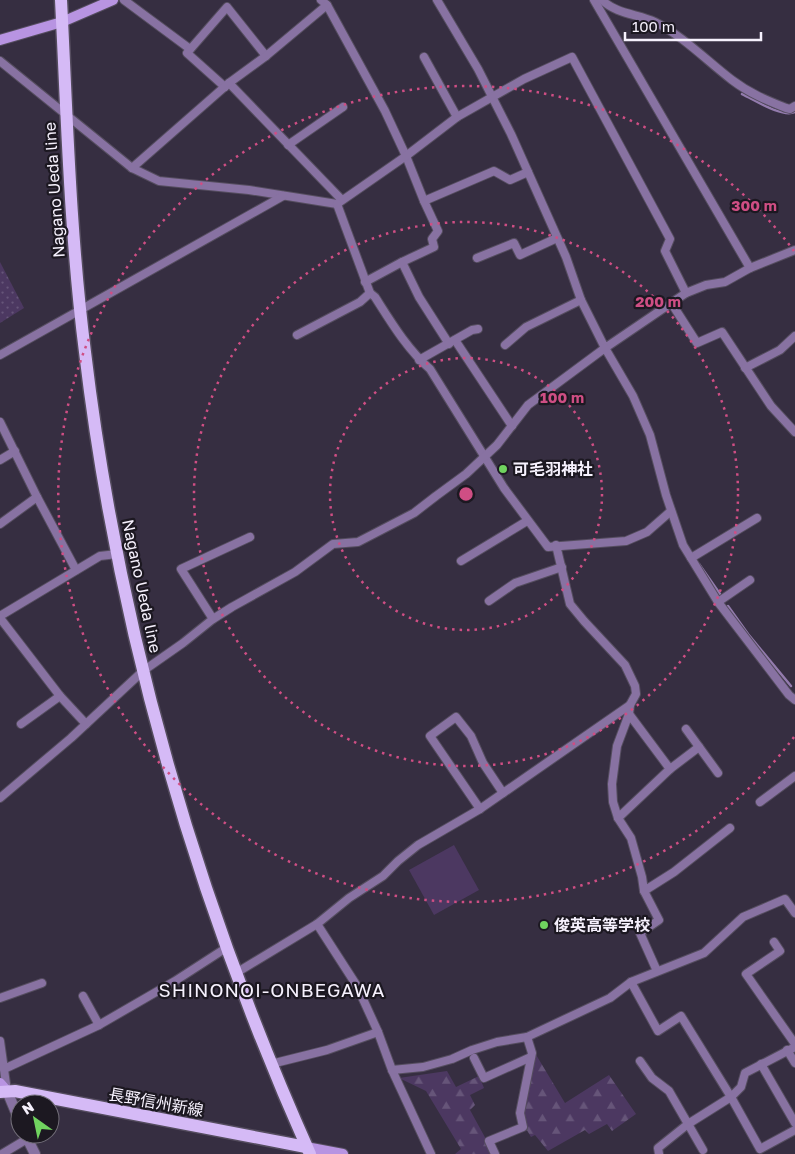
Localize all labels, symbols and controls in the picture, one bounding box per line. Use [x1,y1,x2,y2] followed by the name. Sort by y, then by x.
[625,10,761,42] scale bar
[632,17,675,35] text: 100 m
[39,122,69,258] street label: Nagano Ueda line
[731,196,777,214] text: 300 m
[635,292,681,310] text: 200 m
[540,388,584,406] text: 100 m
[513,459,593,479] place label: 可毛羽神社
[497,463,509,475] marker: 可毛羽神社
[457,485,475,503] centre of rings
[118,517,166,655] street label: Nagano Ueda line
[554,915,650,935] place label: 俊英高等学校
[538,919,550,931] marker: 俊英高等学校
[159,978,385,1001] district label: SHINONOI-ONBEGAWA
[107,1084,205,1120] street label: 長野信州新線
[10,1094,60,1144] north arrow
[19,1098,37,1118] text: N

